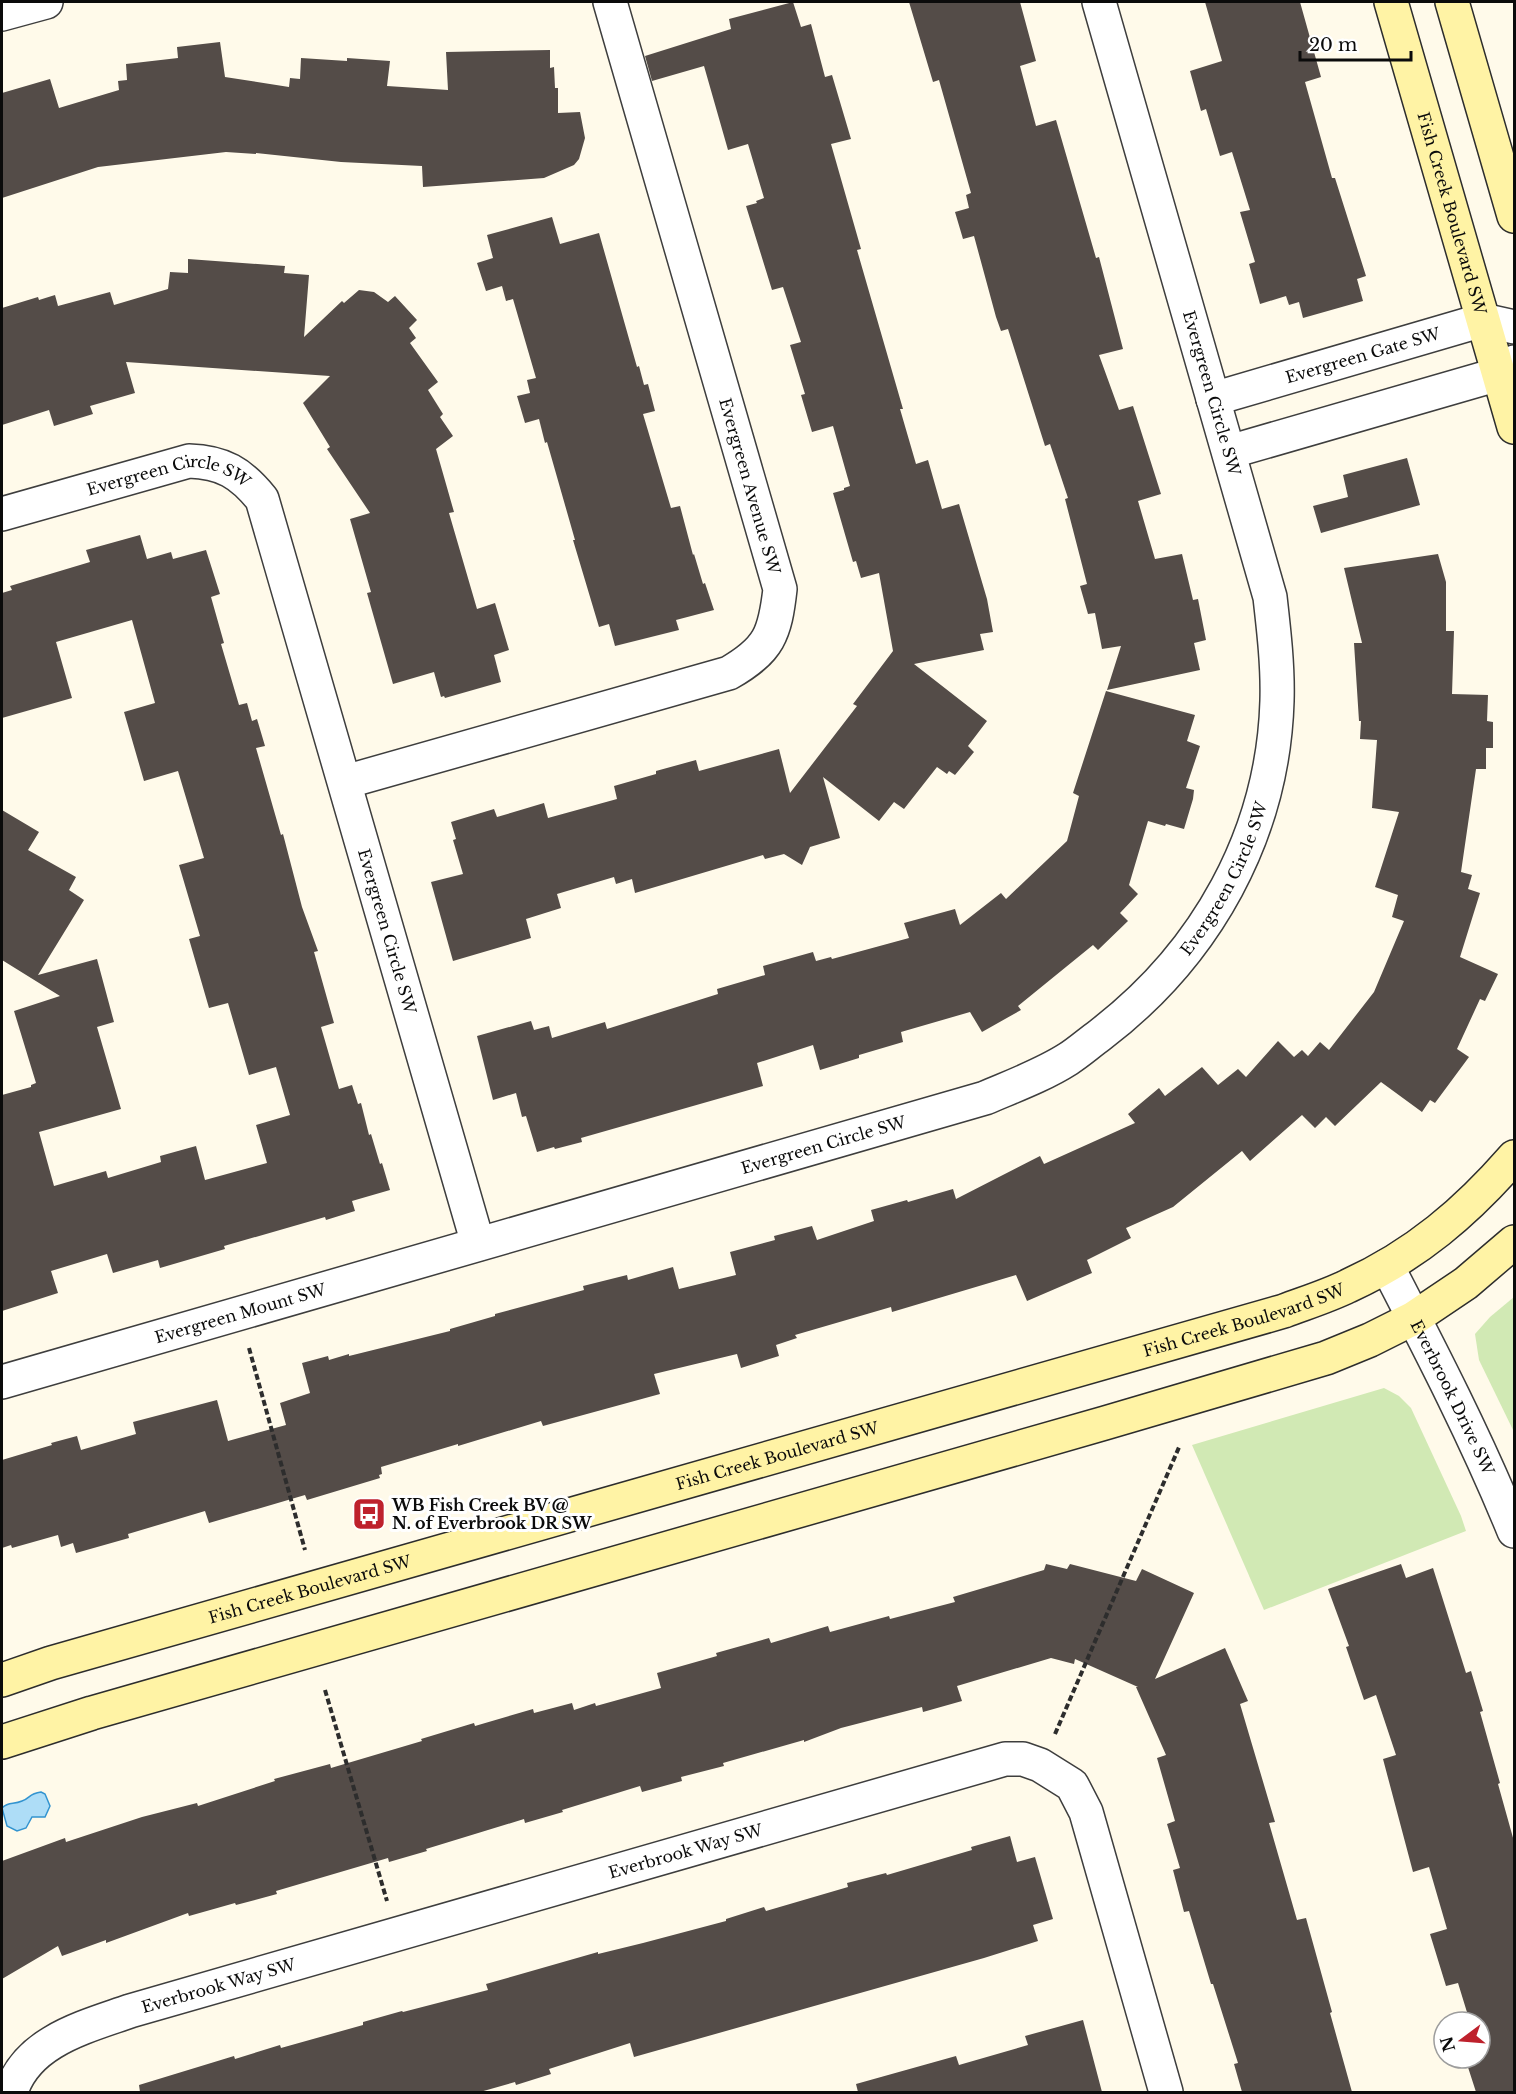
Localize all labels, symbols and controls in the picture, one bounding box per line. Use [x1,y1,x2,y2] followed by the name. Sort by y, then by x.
[1300,24,1411,62] scale bar
[1309,34,1357,56] text: 20 m
[1413,110,1491,317] street label: Fish Creek Boulevard SW
[1179,308,1245,478] street label: Evergreen Circle SW
[1283,323,1443,387] street label: Evergreen Gate SW
[715,396,785,577] street label: Evergreen Avenue SW
[84,451,255,499] text: Evergreen Circle SW
[80,479,252,501] street label: Evergreen Circle SW
[1176,799,1271,959] street label: Evergreen Circle SW
[354,846,421,1016] street label: Evergreen Circle SW
[739,1111,908,1178] street label: Evergreen Circle SW
[152,1279,328,1347] street label: Evergreen Mount SW
[1141,1279,1348,1361] street label: Fish Creek Boulevard SW
[1406,1317,1499,1478] street label: Everbrook Drive SW
[673,1417,881,1494] street label: Fish Creek Boulevard SW
[391,1495,592,1533] place label: WB Fish Creek BV @ N. of Everbrook DR SW
[351,1496,387,1532] bus stop icon: WB Fish Creek BV @ N. of Everbrook DR SW
[206,1551,414,1628] street label: Fish Creek Boulevard SW
[606,1819,765,1883] street label: Everbrook Way SW
[139,1954,298,2017] street label: Everbrook Way SW
[1432,2010,1492,2070] north arrow
[1436,2034,1459,2054] text: N

